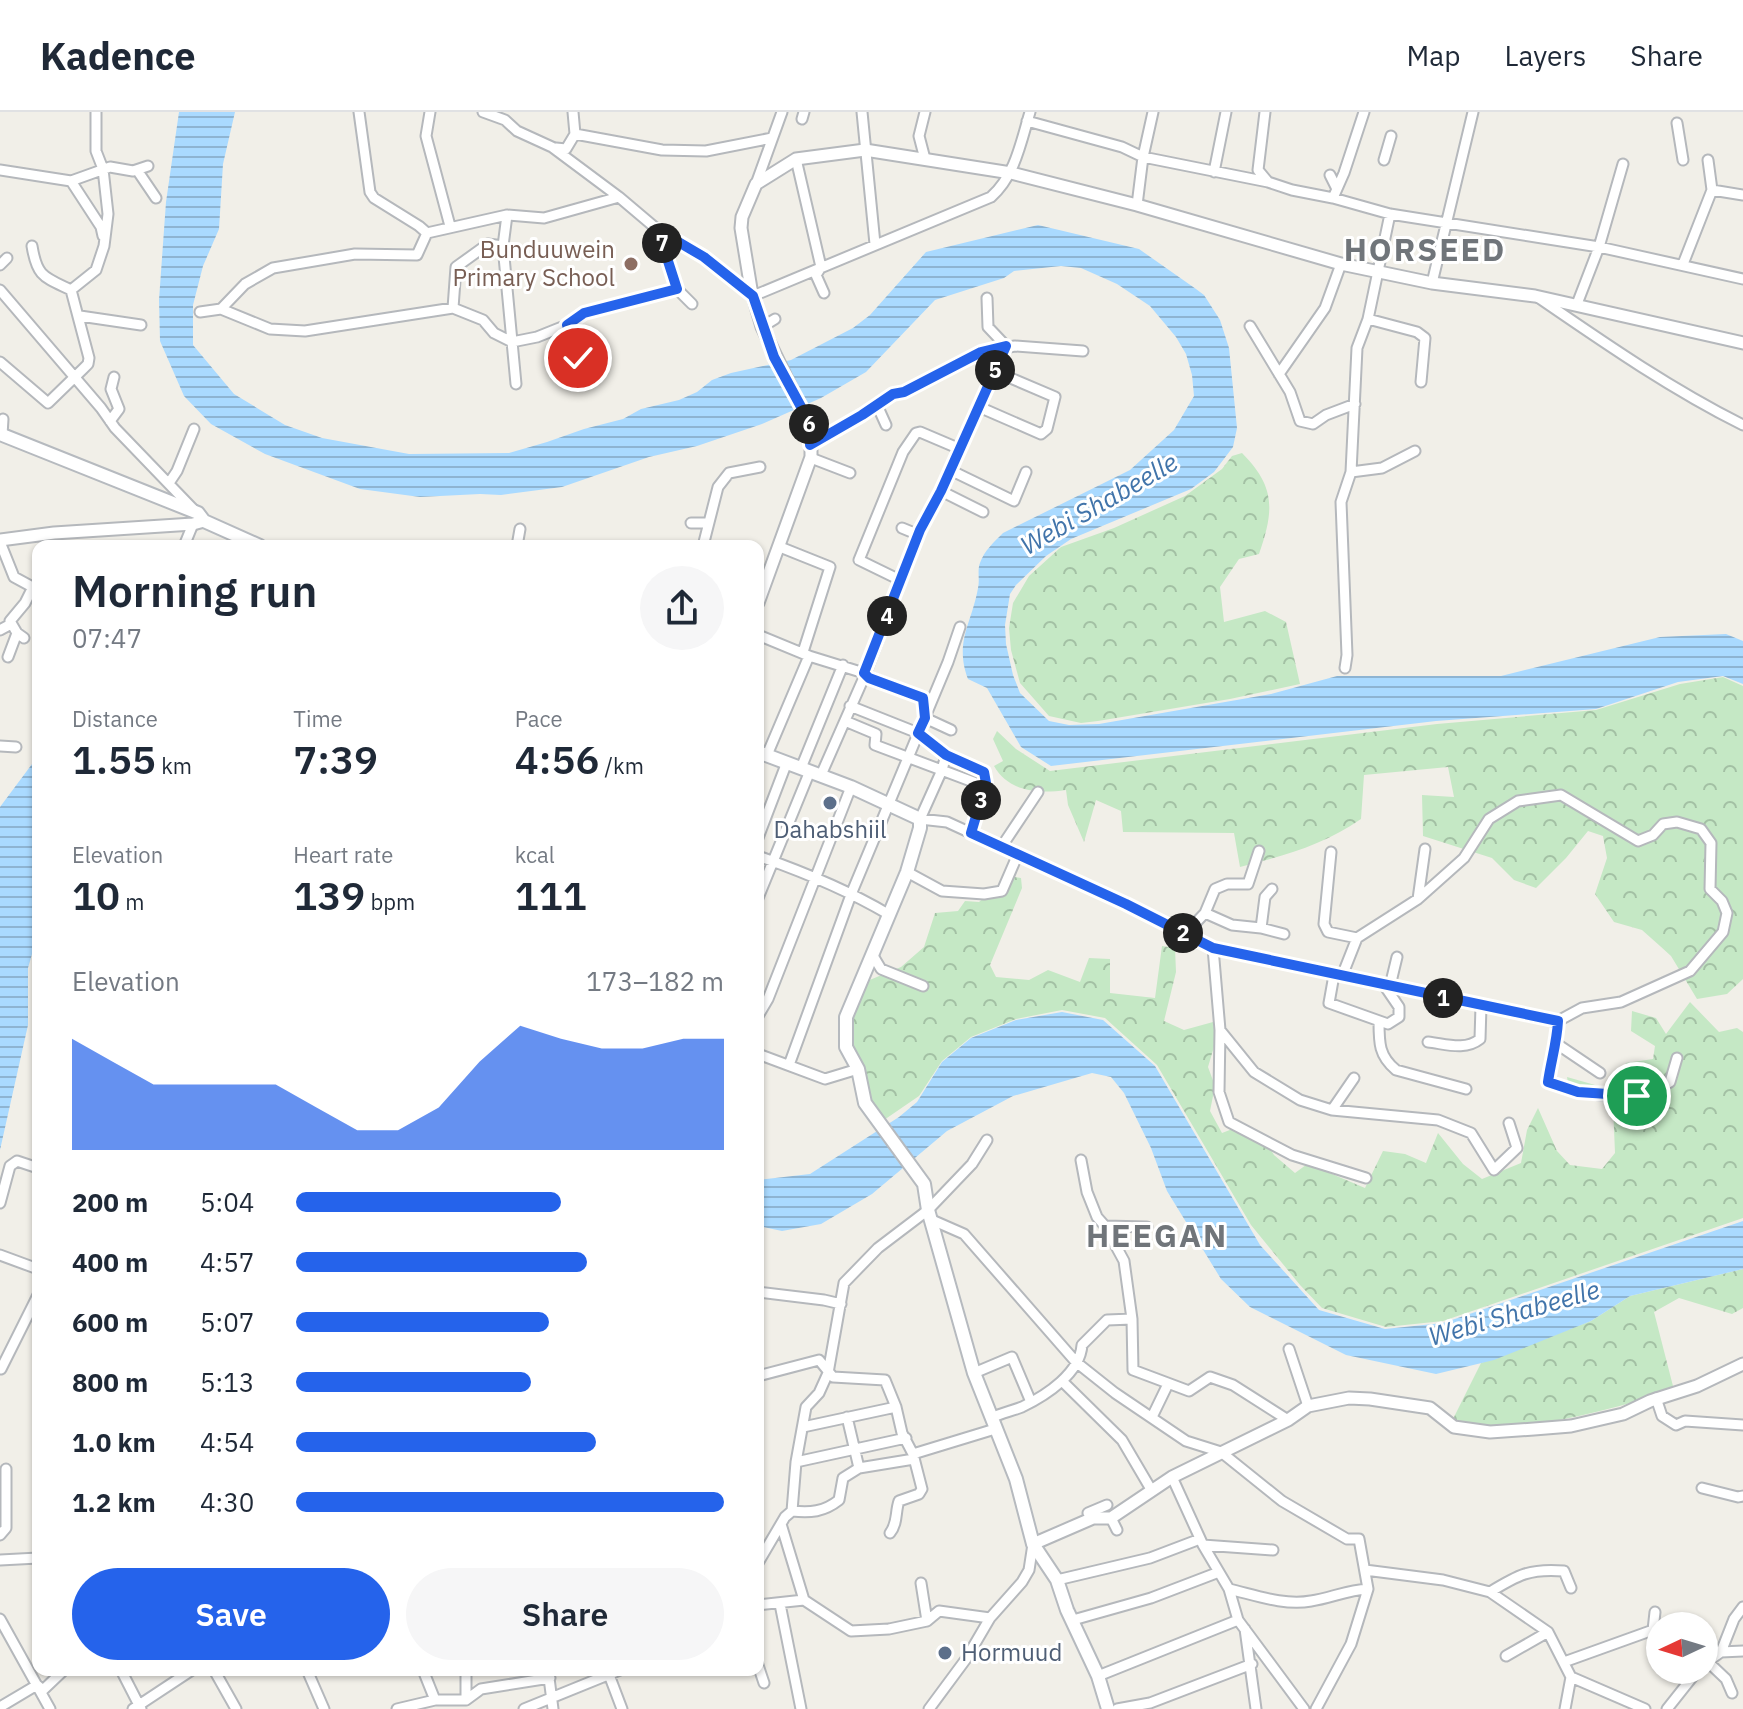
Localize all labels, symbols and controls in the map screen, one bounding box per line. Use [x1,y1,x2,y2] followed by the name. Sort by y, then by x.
[40,31,196,80] text: Kadence
[1406,37,1460,74] text: Map
[1504,37,1586,74] text: Layers
[1630,37,1703,74] text: Share
[642,223,682,263] pin: 7
[655,228,669,257] text: 7
[1344,228,1506,270] district label: HORSEED
[452,233,615,293] place label: Bunduuwein Primary School
[622,255,640,273] marker: Bunduuwein Primary School
[544,324,612,392] pin
[556,336,600,380] icon: check
[975,350,1015,390] pin: 5
[988,355,1002,384] text: 5
[789,404,829,444] pin: 6
[802,409,816,438] text: 6
[1014,444,1183,562] water label: Webi Shabeelle
[72,562,317,619] text: Morning run
[640,566,724,650] button: share
[867,596,907,636] pin: 4
[880,601,894,630] text: 4
[72,621,142,655] text: 07:47
[72,704,158,733] text: Distance
[293,704,343,733] text: Time
[515,704,563,733] text: Pace
[72,733,156,785] text: 1.55
[293,733,378,785] text: 7:39
[515,733,599,785] text: 4:56
[156,751,192,780] text: km
[599,751,644,780] text: /km
[961,780,1001,820] pin: 3
[974,785,988,814] text: 3
[821,794,839,812] marker: Dahabshiil
[773,813,887,845] place label: Dahabshiil
[72,840,163,869] text: Elevation
[293,840,393,869] text: Heart rate
[515,840,555,869] text: kcal
[72,869,120,921] text: 10
[293,869,365,921] text: 139
[515,869,587,921] text: 111
[120,887,144,916] text: m
[365,887,415,916] text: bpm
[1163,913,1203,953] pin: 2
[1176,918,1190,947] text: 2
[72,964,180,998] text: Elevation
[586,964,724,998] text: 173–182 m
[1423,978,1463,1018] pin: 1
[1436,983,1450,1012] text: 1
[1603,1062,1671,1130] pin
[1615,1074,1659,1118] icon: arrive
[72,1185,148,1219] text: 200 m
[200,1185,254,1219] text: 5:04
[1086,1214,1228,1256] district label: HEEGAN
[72,1245,148,1279] text: 400 m
[200,1245,254,1279] text: 4:57
[1424,1271,1603,1353] water label: Webi Shabeelle
[72,1305,148,1339] text: 600 m
[200,1305,254,1339] text: 5:07
[72,1365,148,1399] text: 800 m
[200,1365,254,1399] text: 5:13
[72,1425,156,1459] text: 1.0 km
[200,1425,254,1459] text: 4:54
[72,1485,156,1519] text: 1.2 km
[200,1485,254,1519] text: 4:30
[72,1568,390,1660] button: Save
[406,1568,724,1660] button: Share
[1646,1612,1718,1684] north arrow
[1646,1612,1718,1684] map controls
[961,1636,1062,1668] place label: Hormuud
[936,1644,954,1662] marker: Hormuud

